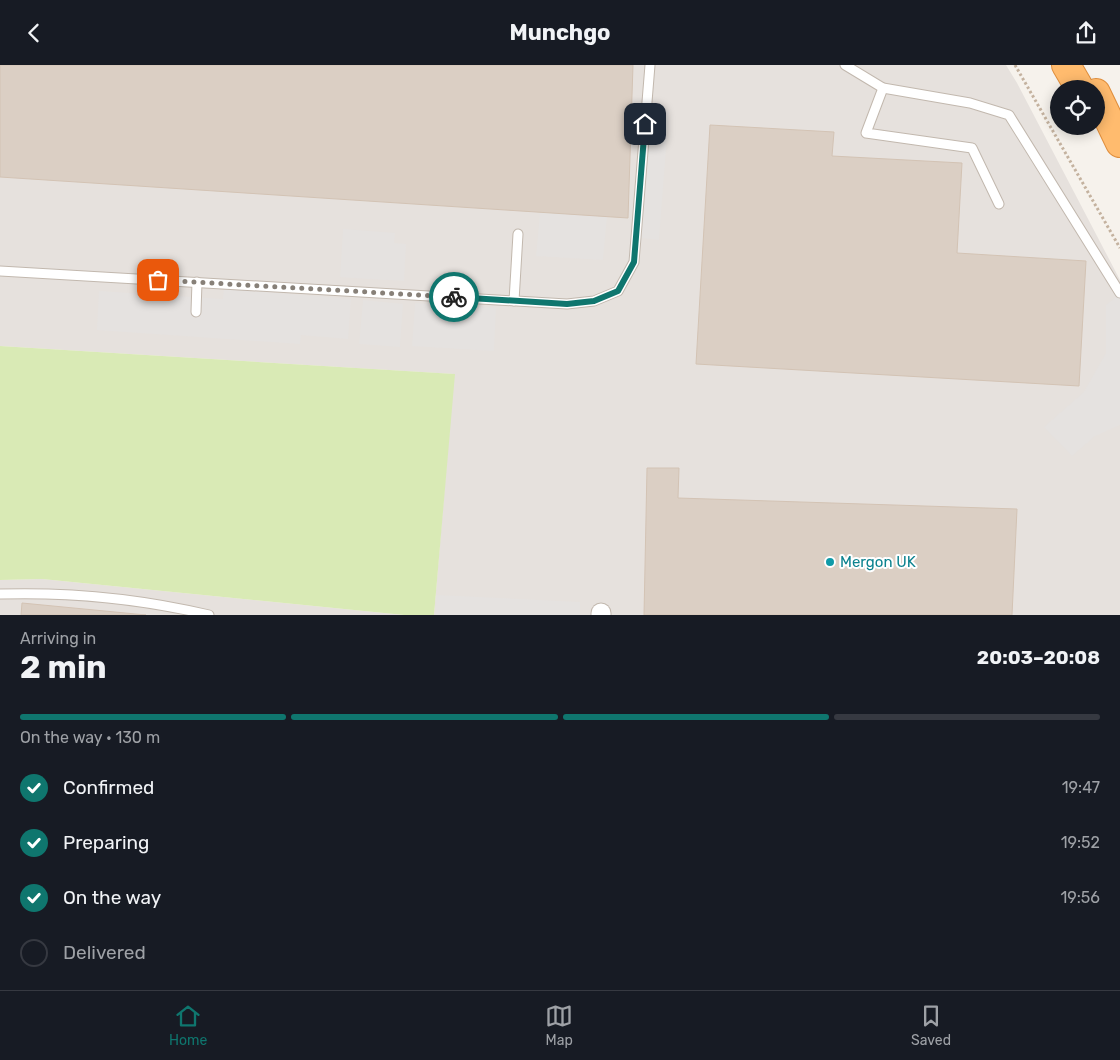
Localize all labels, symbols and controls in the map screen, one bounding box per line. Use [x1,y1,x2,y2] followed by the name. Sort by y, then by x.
[20,19,48,47] icon: back
[509,19,611,46] text: Munchgo
[1072,19,1100,47] icon: share
[1050,80,1105,135] map controls
[1050,80,1105,135] button: locate
[624,103,666,145] pin
[631,110,659,138] icon: home
[137,259,179,301] pin
[144,266,172,294] icon: bag
[429,272,479,322] courier
[440,283,468,311] icon: bike
[840,553,916,571] place label: Mergon UK
[824,556,836,568] marker: Mergon UK
[20,629,96,648] text: Arriving in
[977,646,1100,669] text: 20:03–20:08
[20,648,107,686] text: 2 min
[20,728,160,747] text: On the way · 130 m
[20,774,48,802] icon: check
[63,776,154,799] text: Confirmed
[1062,778,1100,797] text: 19:47
[20,829,48,857] icon: check
[63,831,149,854] text: Preparing
[1061,833,1100,852] text: 19:52
[20,884,48,912] icon: check
[63,886,161,909] text: On the way
[1060,888,1100,907] text: 19:56
[63,941,146,964] text: Delivered
[169,1002,207,1049] tab: Home
[545,1002,573,1049] tab: Map
[911,1002,951,1049] tab: Saved

